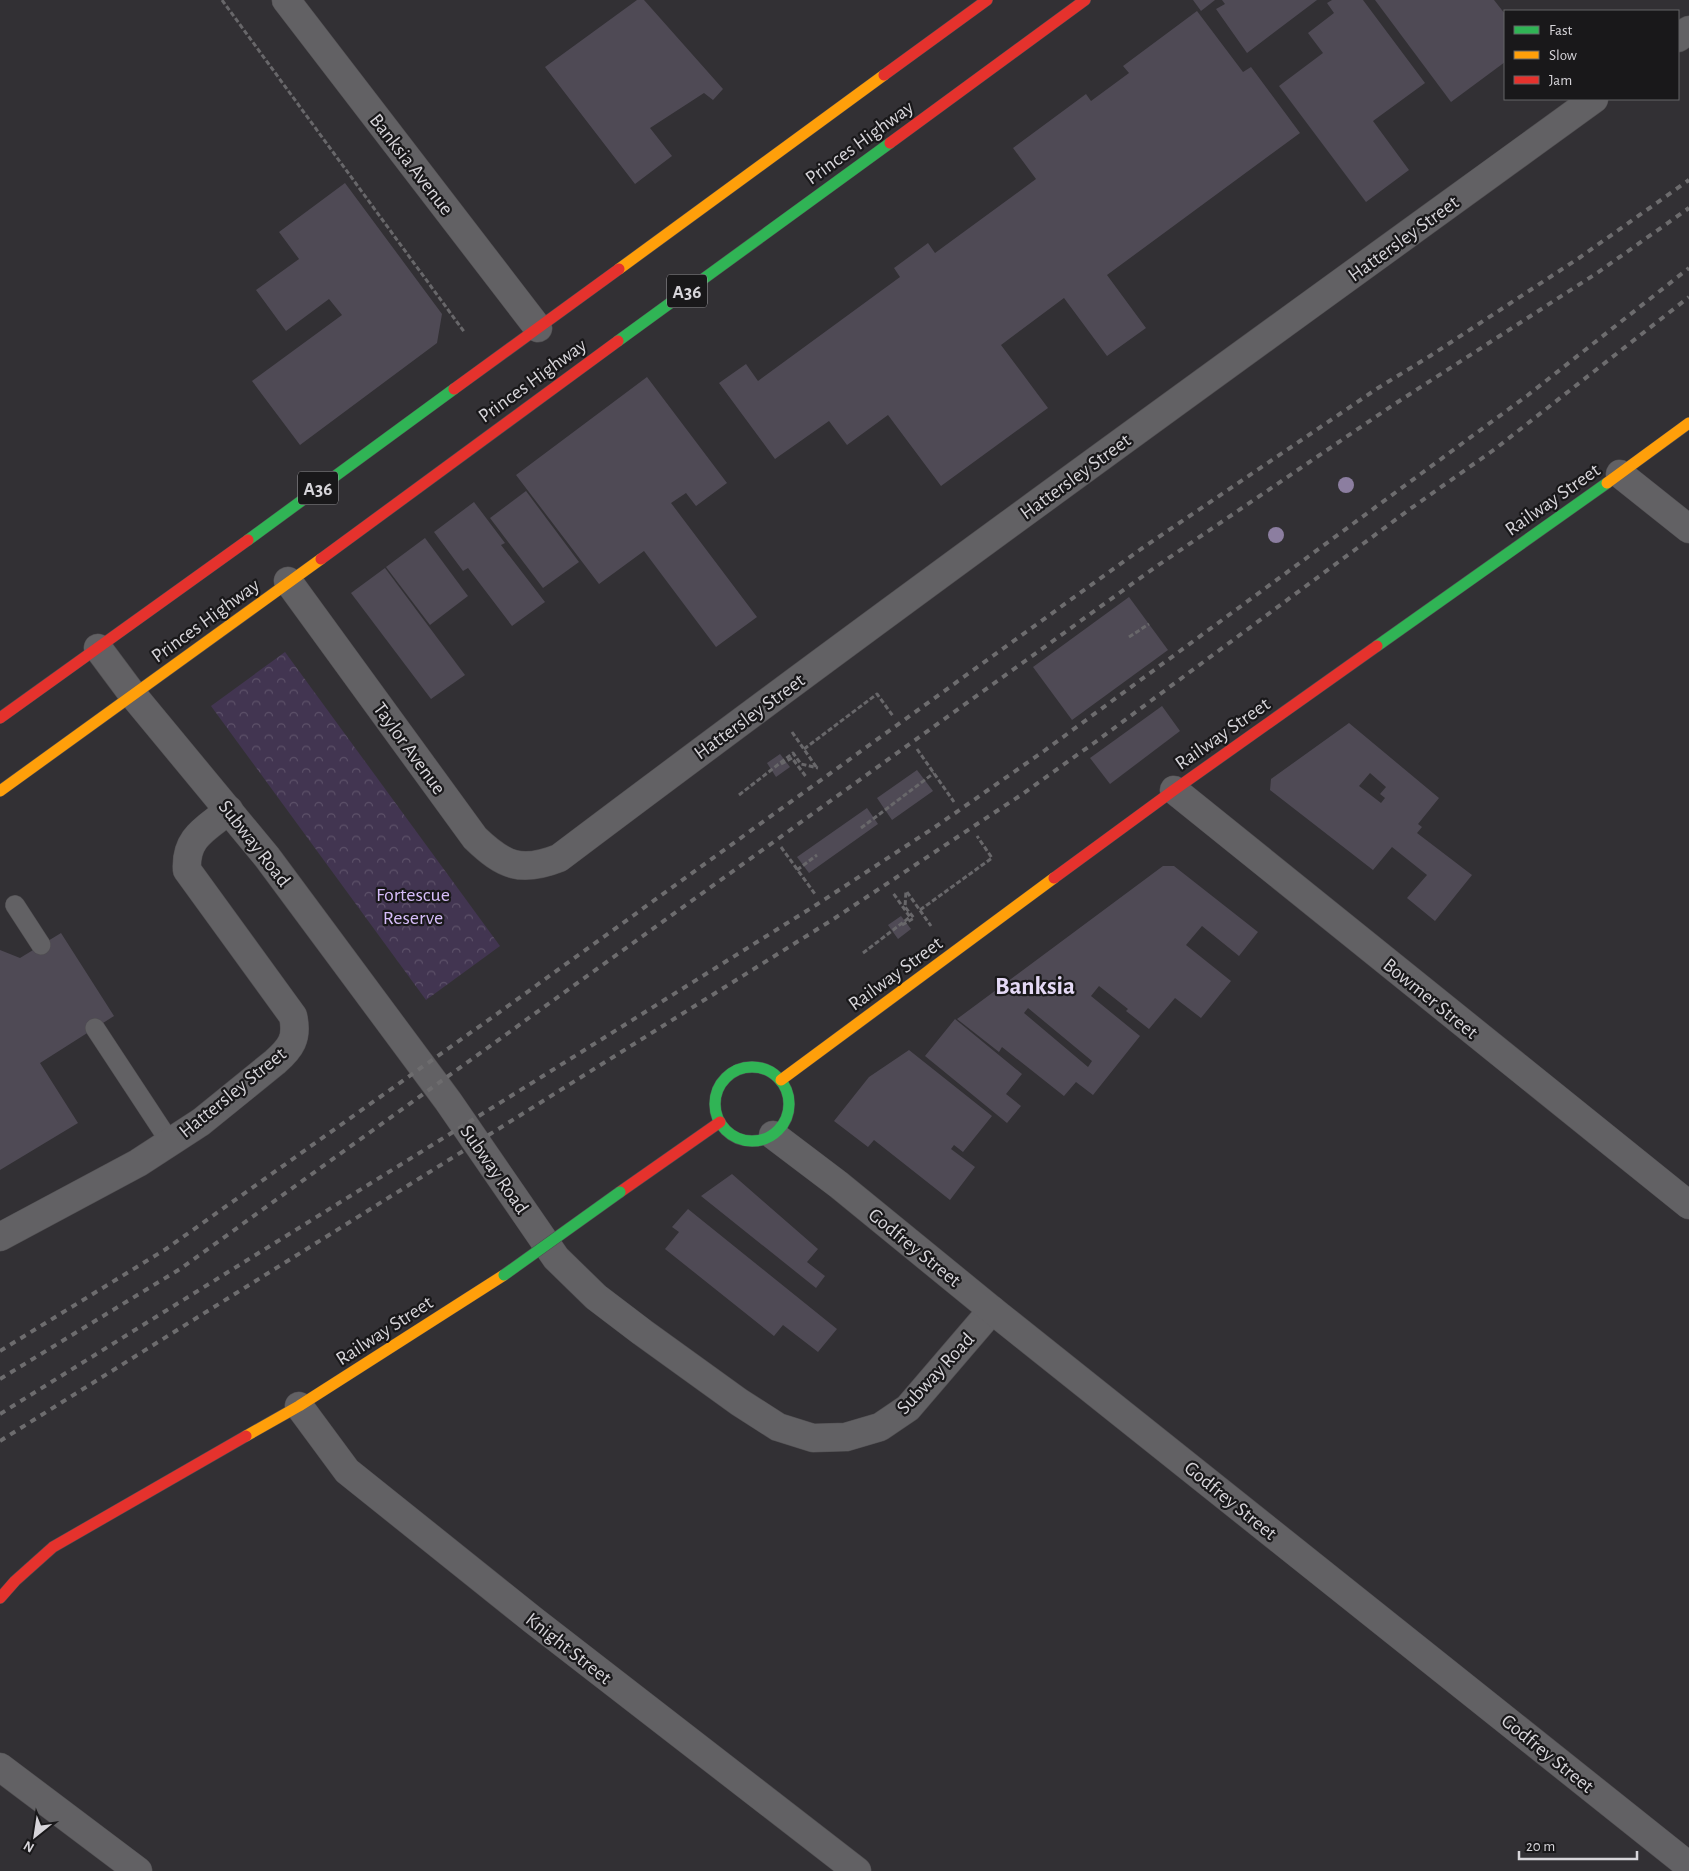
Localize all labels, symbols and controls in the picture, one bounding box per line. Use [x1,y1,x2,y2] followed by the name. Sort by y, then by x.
[1504,10,1679,100] legend
[1549,23,1573,38] text: Fast
[1549,48,1577,63] text: Slow
[1549,73,1572,88] text: Jam
[802,97,918,189] street label: Princes Highway
[366,110,457,219] street label: Banksia Avenue
[1345,192,1463,285] street label: Hattersley Street
[667,274,707,308] road number: A36
[475,335,591,427] street label: Princes Highway
[1017,430,1135,523] street label: Hattersley Street
[1501,460,1604,540] street label: Railway Street
[298,472,338,504] road number: A36
[148,575,264,667] street label: Princes Highway
[691,670,809,763] street label: Hattersley Street
[1171,694,1274,774] street label: Railway Street
[369,699,449,798] street label: Taylor Avenue
[215,797,294,891] street label: Subway Road
[376,885,450,928] park label: Fortescue Reserve
[845,933,947,1014] street label: Railway Street
[1379,955,1482,1043] street label: Bowmer Street
[995,974,1075,999] district label: Banksia
[175,1043,290,1142] street label: Hattersley Street
[456,1121,532,1218] street label: Subway Road
[864,1205,965,1291] street label: Godfrey Street
[333,1292,437,1369] street label: Railway Street
[893,1329,978,1418] street label: Subway Road
[1180,1458,1281,1544] street label: Godfrey Street
[522,1609,616,1689] street label: Knight Street
[1497,1711,1598,1797] street label: Godfrey Street
[10,1811,60,1861] north arrow
[1519,1828,1636,1860] scale bar
[21,1838,37,1855] text: N
[1526,1839,1555,1854] text: 20 m

